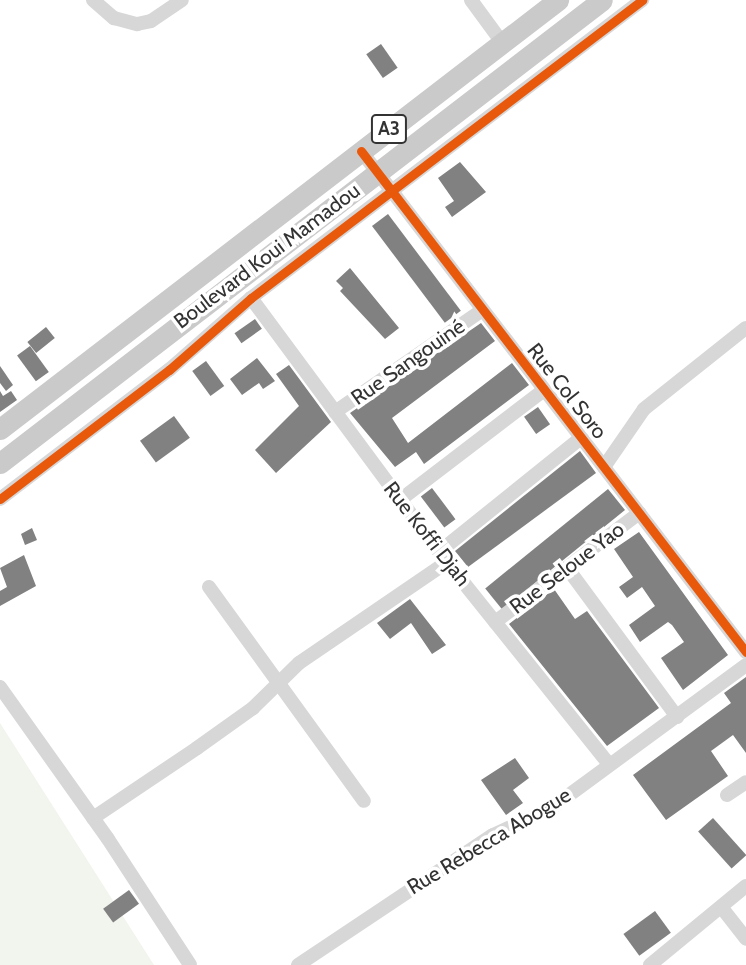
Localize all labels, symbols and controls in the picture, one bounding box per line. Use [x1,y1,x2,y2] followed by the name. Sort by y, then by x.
[370,113,408,144] road number: A3
[169,178,365,334] street label: Boulevard Koui Mamadou
[346,314,470,410] street label: Rue Sangouiné
[522,338,612,444] street label: Rue Col Soro
[378,477,476,591] street label: Rue Koffi Djah
[505,517,629,619] street label: Rue Seloue Yao
[403,782,575,900] street label: Rue Rebecca Abogue

